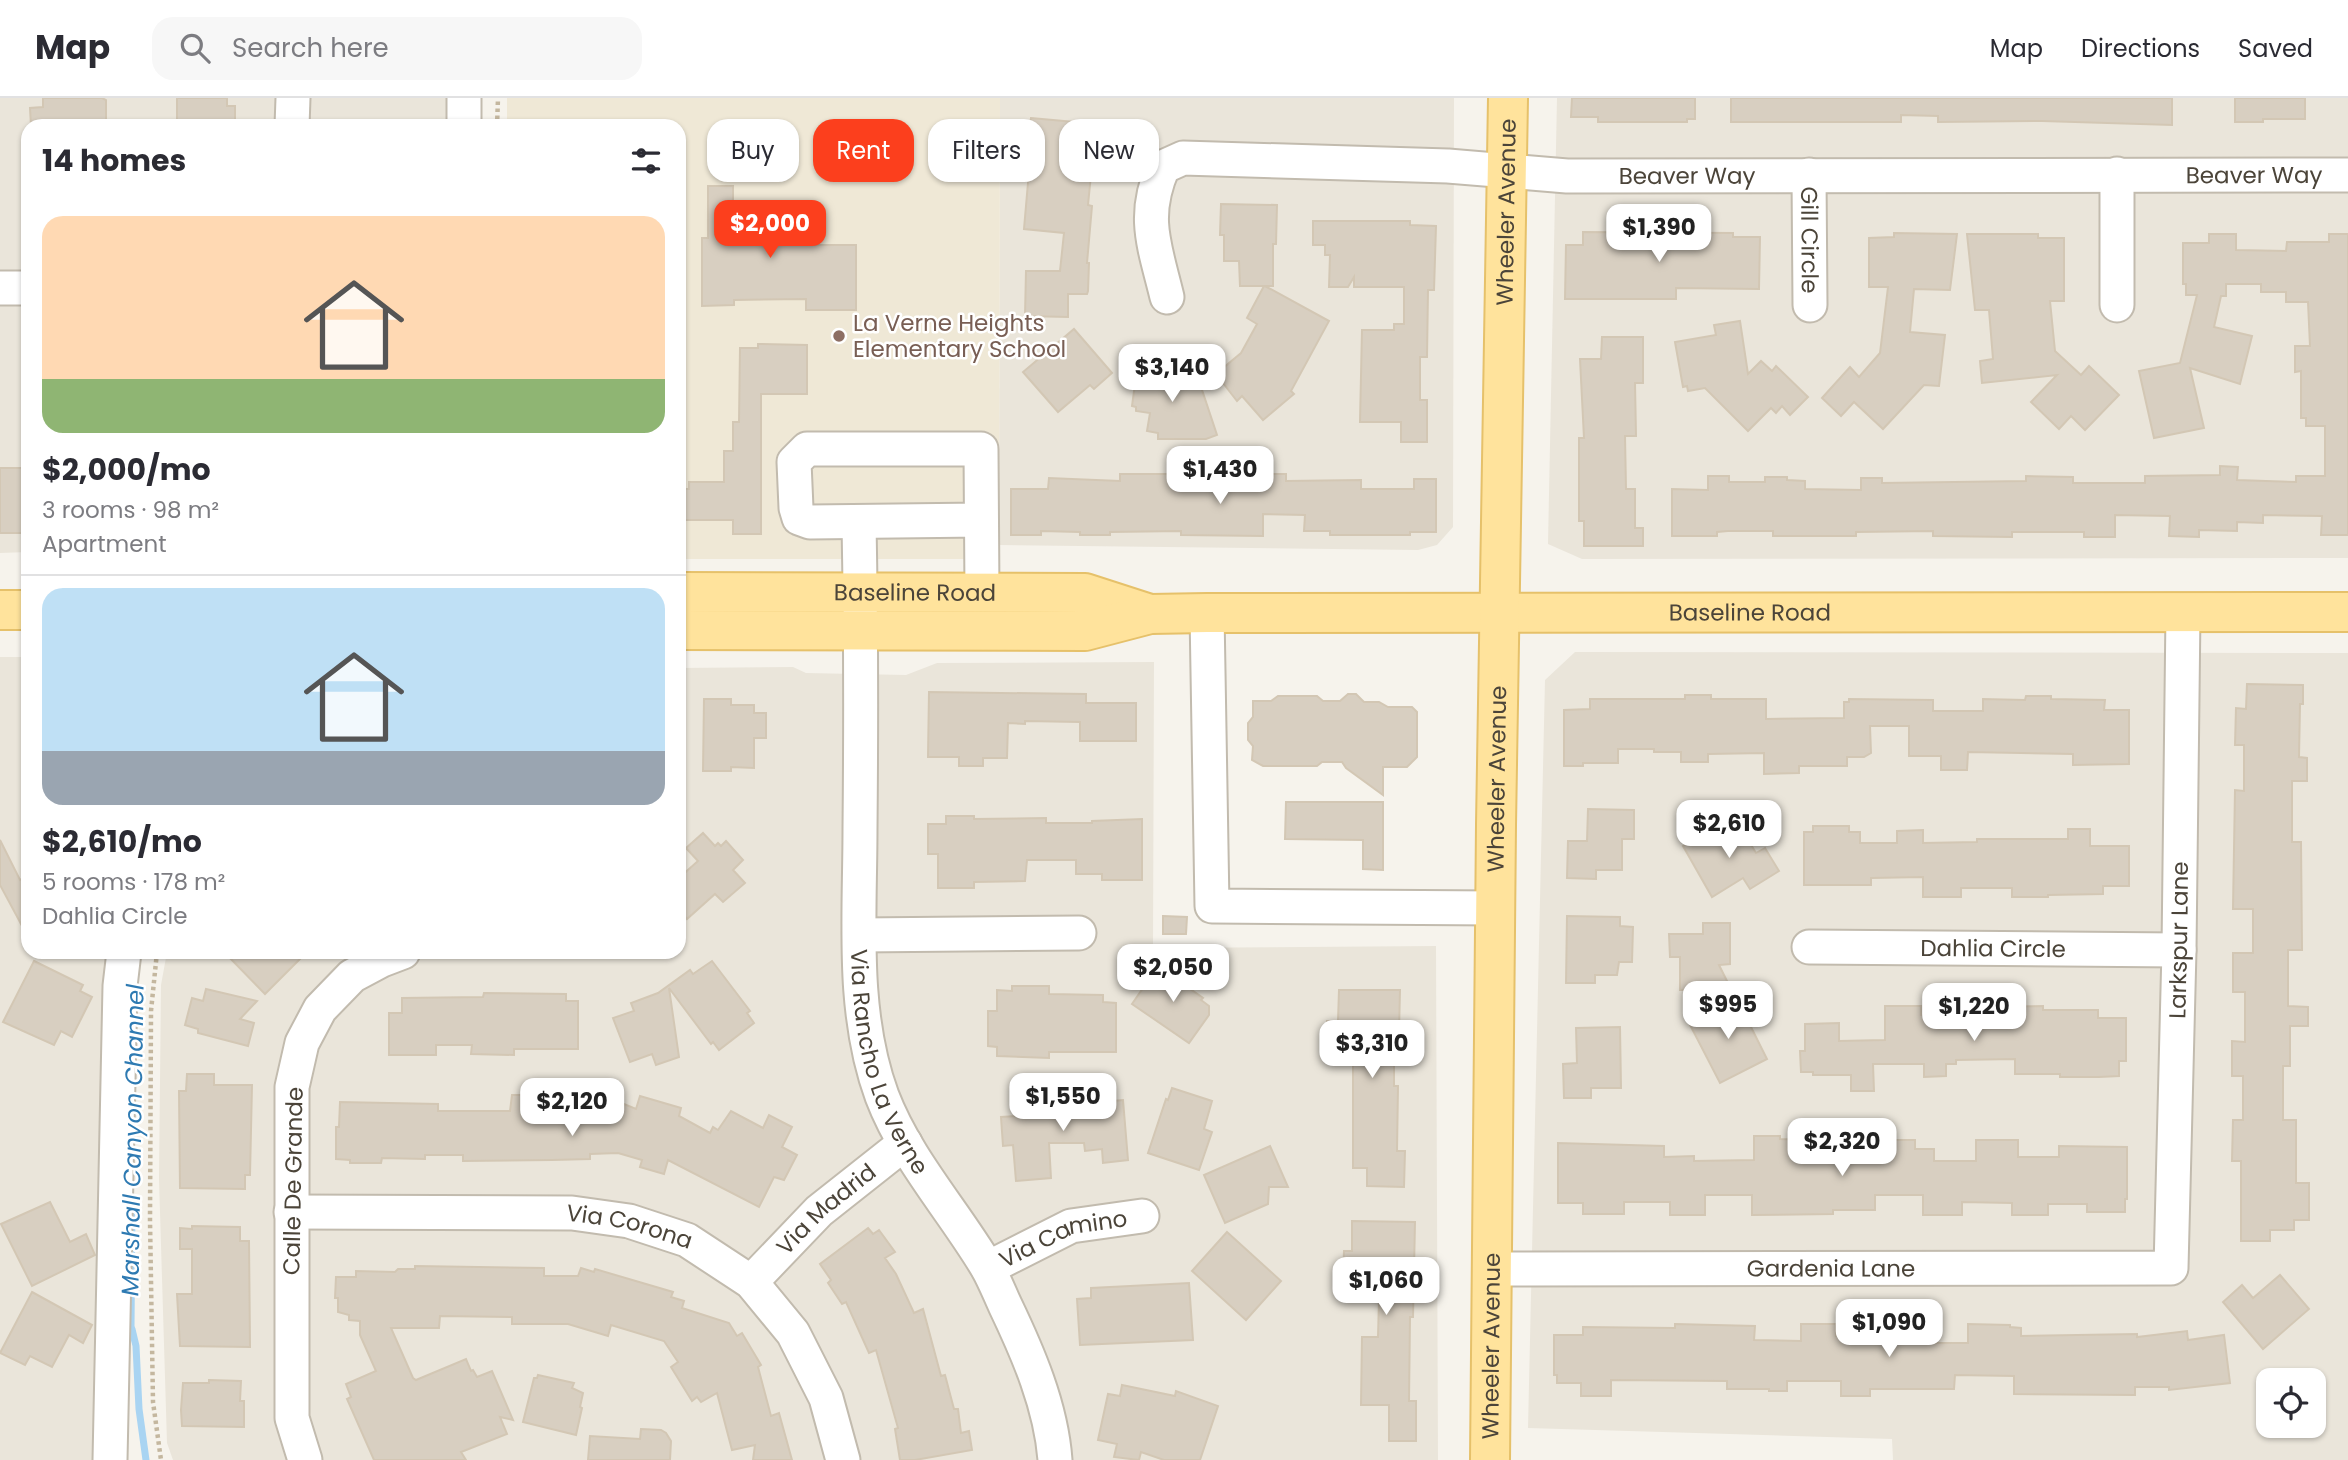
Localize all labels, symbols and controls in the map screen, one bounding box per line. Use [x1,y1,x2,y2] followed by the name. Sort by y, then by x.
[152,17,642,80] search box
[35,24,110,71] text: Map
[176,29,214,67] icon: search
[232,30,389,66] text: Search here
[1990,32,2043,65] text: Map
[2081,32,2200,65] text: Directions
[2238,32,2313,65] text: Saved
[1489,118,1524,306] street label: Wheeler Avenue
[707,119,799,182] chip: Buy
[813,119,914,182] chip: Rent
[928,119,1045,182] chip: Filters
[1059,119,1159,182] chip: New
[42,139,186,182] text: 14 homes
[627,142,665,180] icon: filters
[2186,159,2323,191] street label: Beaver Way
[1619,160,1756,192] street label: Beaver Way
[1793,186,1826,294] street label: Gill Circle
[713,200,827,260] pin: $2,000
[1602,204,1716,264] pin: $1,390
[730,207,810,239] text: $2,000
[1622,211,1696,243] text: $1,390
[291,262,417,388] icon: home
[853,307,1066,365] place label: La Verne Heights Elementary School
[831,328,847,344] marker: La Verne Heights Elementary School
[1115,344,1229,404] pin: $3,140
[1135,351,1209,383] text: $3,140
[1163,446,1277,506] pin: $1,430
[42,448,211,491] text: $2,000/mo
[1183,453,1257,485] text: $1,430
[42,494,219,526] text: 3 rooms · 98 m²
[42,528,167,560] text: Apartment
[834,576,996,609] street label: Baseline Road
[1669,596,1831,629] street label: Baseline Road
[291,634,417,760] icon: home
[1480,685,1514,873] street label: Wheeler Avenue
[1672,800,1786,860] pin: $2,610
[1692,807,1766,839] text: $2,610
[42,820,202,863] text: $2,610/mo
[2161,861,2196,1019] street label: Larkspur Lane
[42,866,225,898] text: 5 rooms · 178 m²
[42,900,187,932] text: Dahlia Circle
[1920,932,2066,965] street label: Dahlia Circle
[1116,944,1230,1004] pin: $2,050
[843,949,936,1181] street label: Via Rancho La Verne
[1133,951,1213,983] text: $2,050
[1687,982,1769,1041] pin: $995
[113,984,152,1296] water label: Marshall Canyon Channel
[1917,984,2031,1043] pin: $1,220
[1699,988,1757,1020] text: $995
[1938,990,2010,1022] text: $1,220
[1315,1020,1429,1080] pin: $3,310
[1335,1027,1409,1059] text: $3,310
[1006,1074,1120,1133] pin: $1,550
[515,1079,629,1138] pin: $2,120
[1025,1080,1101,1112] text: $1,550
[536,1085,608,1117] text: $2,120
[275,1087,311,1275] street label: Calle De Grande
[1785,1118,1899,1178] pin: $2,320
[1804,1125,1880,1157] text: $2,320
[769,1156,883,1262] street label: Via Madrid
[564,1196,697,1257] street label: Via Corona
[994,1202,1129,1276] street label: Via Camino
[1474,1252,1508,1440] street label: Wheeler Avenue
[1747,1252,1915,1285] street label: Gardenia Lane
[1329,1258,1443,1317] pin: $1,060
[1348,1264,1424,1296] text: $1,060
[1832,1300,1946,1359] pin: $1,090
[1852,1306,1926,1338] text: $1,090
[2256,1368,2326,1438] map controls
[2256,1368,2326,1438] button: locate

